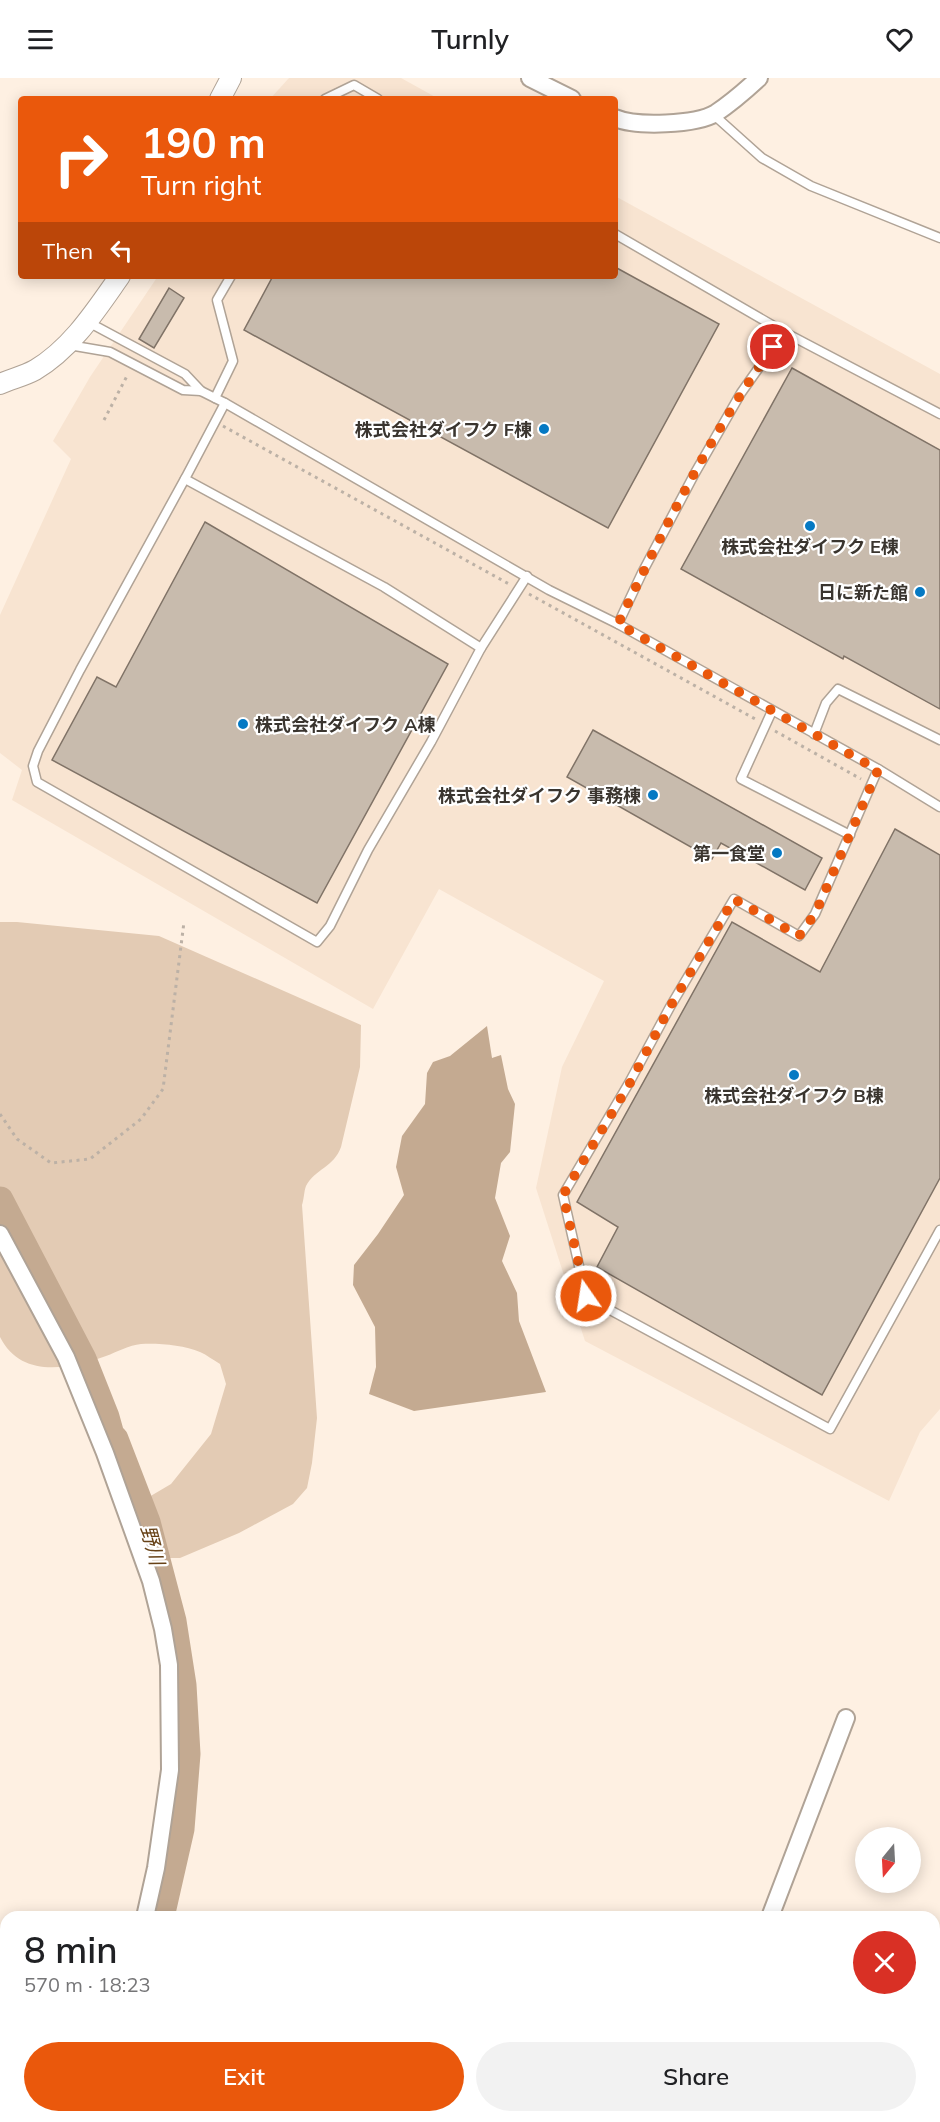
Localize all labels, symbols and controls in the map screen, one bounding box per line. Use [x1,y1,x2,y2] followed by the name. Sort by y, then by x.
[431,22,509,56] text: Turnly
[24,23,57,56] icon: menu
[883,23,916,56] icon: heart
[141,116,266,169] text: 190 m
[42,120,120,198] icon: right
[141,168,261,202] text: Turn right
[105,234,138,267] icon: left
[42,237,93,265] text: Then
[747,321,798,372] pin
[756,330,789,363] icon: arrive
[355,418,532,441] place label: 株式会社ダイフク F棟
[537,422,551,436] marker: 株式会社ダイフク F棟
[803,519,817,533] marker: 株式会社ダイフク E棟
[721,535,899,558] place label: 株式会社ダイフク E棟
[818,581,908,604] place label: 日に新た館
[913,585,927,599] marker: 日に新た館
[255,713,435,736] place label: 株式会社ダイフク A棟
[236,717,250,731] marker: 株式会社ダイフク A棟
[438,784,641,807] place label: 株式会社ダイフク 事務棟
[646,788,660,802] marker: 株式会社ダイフク 事務棟
[693,842,765,865] place label: 第一食堂
[770,846,784,860] marker: 第一食堂
[787,1068,801,1082] marker: 株式会社ダイフク B棟
[704,1084,884,1107] place label: 株式会社ダイフク B棟
[554,1264,618,1328] position arrow
[136,1522,171,1569] water label: 野川
[855,1827,921,1893] north arrow
[855,1827,921,1893] map controls
[24,1927,118,1972] text: 8 min
[853,1931,916,1994] button: close
[24,1972,150,1997] text: 570 m · 18:23
[24,2042,464,2111] button: Exit
[476,2042,916,2111] button: Share

